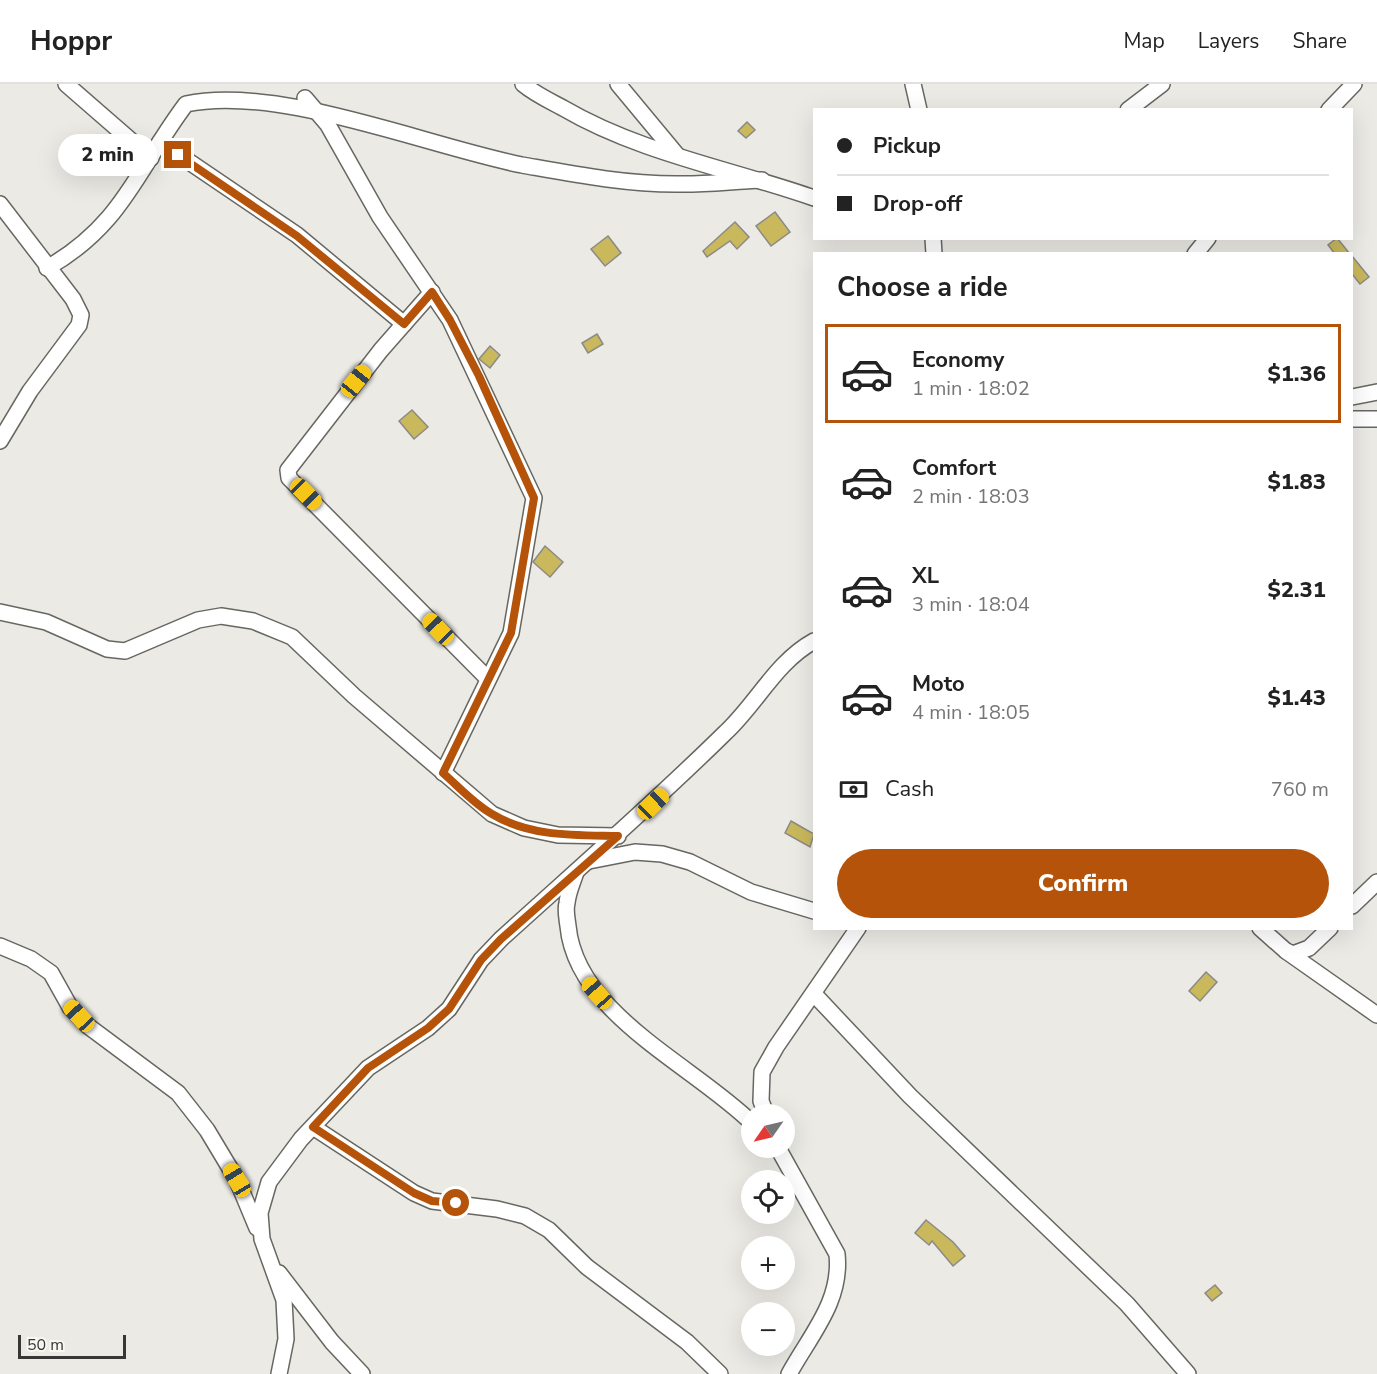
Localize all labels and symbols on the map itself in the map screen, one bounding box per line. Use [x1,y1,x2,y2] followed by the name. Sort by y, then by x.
[58,134,157,176] callout: 2 min
[164,141,191,168] route end
[338,361,374,401] car
[287,475,325,513] car
[419,610,457,648] car
[634,785,672,823] car
[578,974,616,1012] car
[60,997,98,1035] car
[741,1104,795,1158] north arrow
[220,1160,254,1200] car
[442,1189,469,1216] route start
[18,1332,126,1360] scale bar

